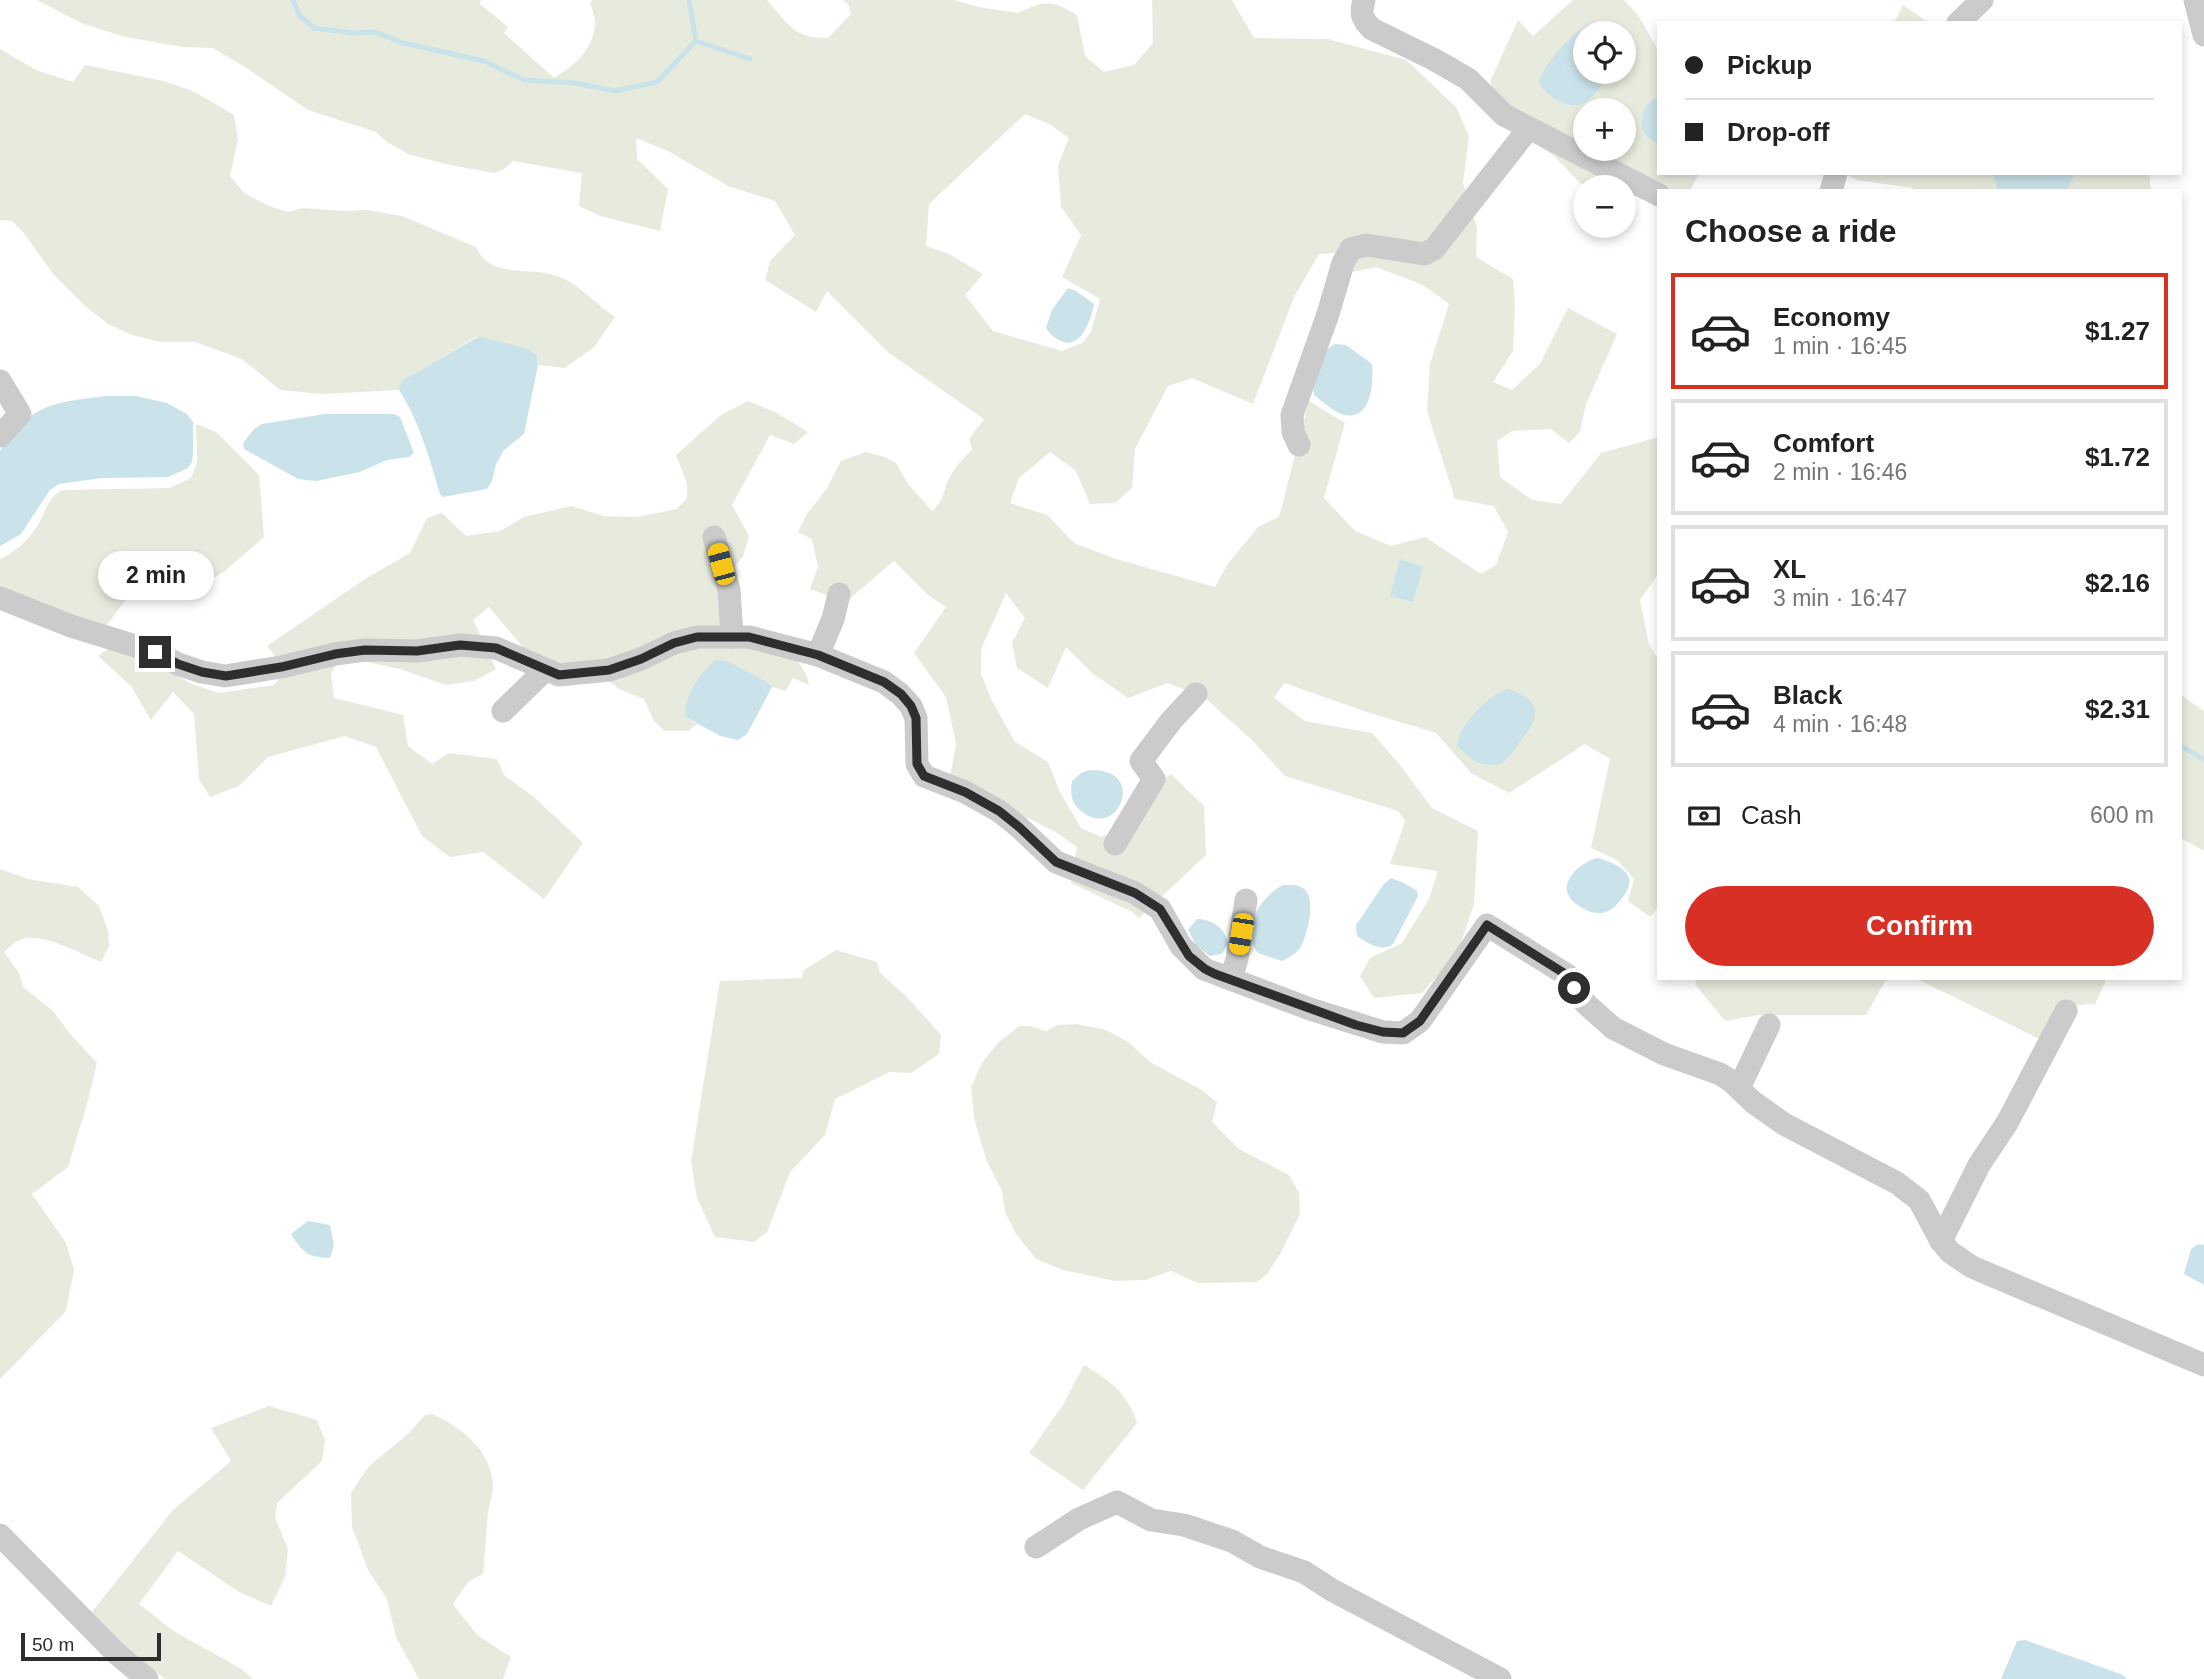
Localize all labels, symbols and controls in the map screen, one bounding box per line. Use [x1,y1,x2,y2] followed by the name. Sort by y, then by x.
[1573,21,1636,238] map controls
[1573,21,1636,84] button: locate
[1727,50,1812,80] text: Pickup
[1573,98,1636,161] button: +
[1727,117,1830,147] text: Drop-off
[1573,175,1636,238] button: −
[1685,213,1897,249] text: Choose a ride
[1689,300,1752,363] icon: car
[1773,302,1890,332] text: Economy
[2085,316,2150,346] text: $1.27
[1773,333,1907,359] text: 1 min · 16:45
[1689,426,1752,489] icon: car
[1773,428,1874,458] text: Comfort
[2085,442,2150,472] text: $1.72
[1773,459,1907,485] text: 2 min · 16:46
[706,541,737,587] car
[97,550,213,600] callout: 2 min
[1689,552,1752,615] icon: car
[1773,554,1806,584] text: XL
[126,562,186,588] text: 2 min
[2085,568,2150,598] text: $2.16
[1773,585,1907,611] text: 3 min · 16:47
[139,636,171,668] route end
[1689,678,1752,741] icon: car
[1773,680,1842,710] text: Black
[2085,694,2150,724] text: $2.31
[1773,711,1907,737] text: 4 min · 16:48
[1685,797,1723,835] icon: cash
[1741,800,1802,830] text: Cash
[2090,802,2154,828] text: 600 m
[1685,886,2154,966] button: Confirm
[1228,912,1255,956] car
[1558,972,1590,1004] route start
[21,1630,161,1662] scale bar
[32,1634,74,1655] text: 50 m

